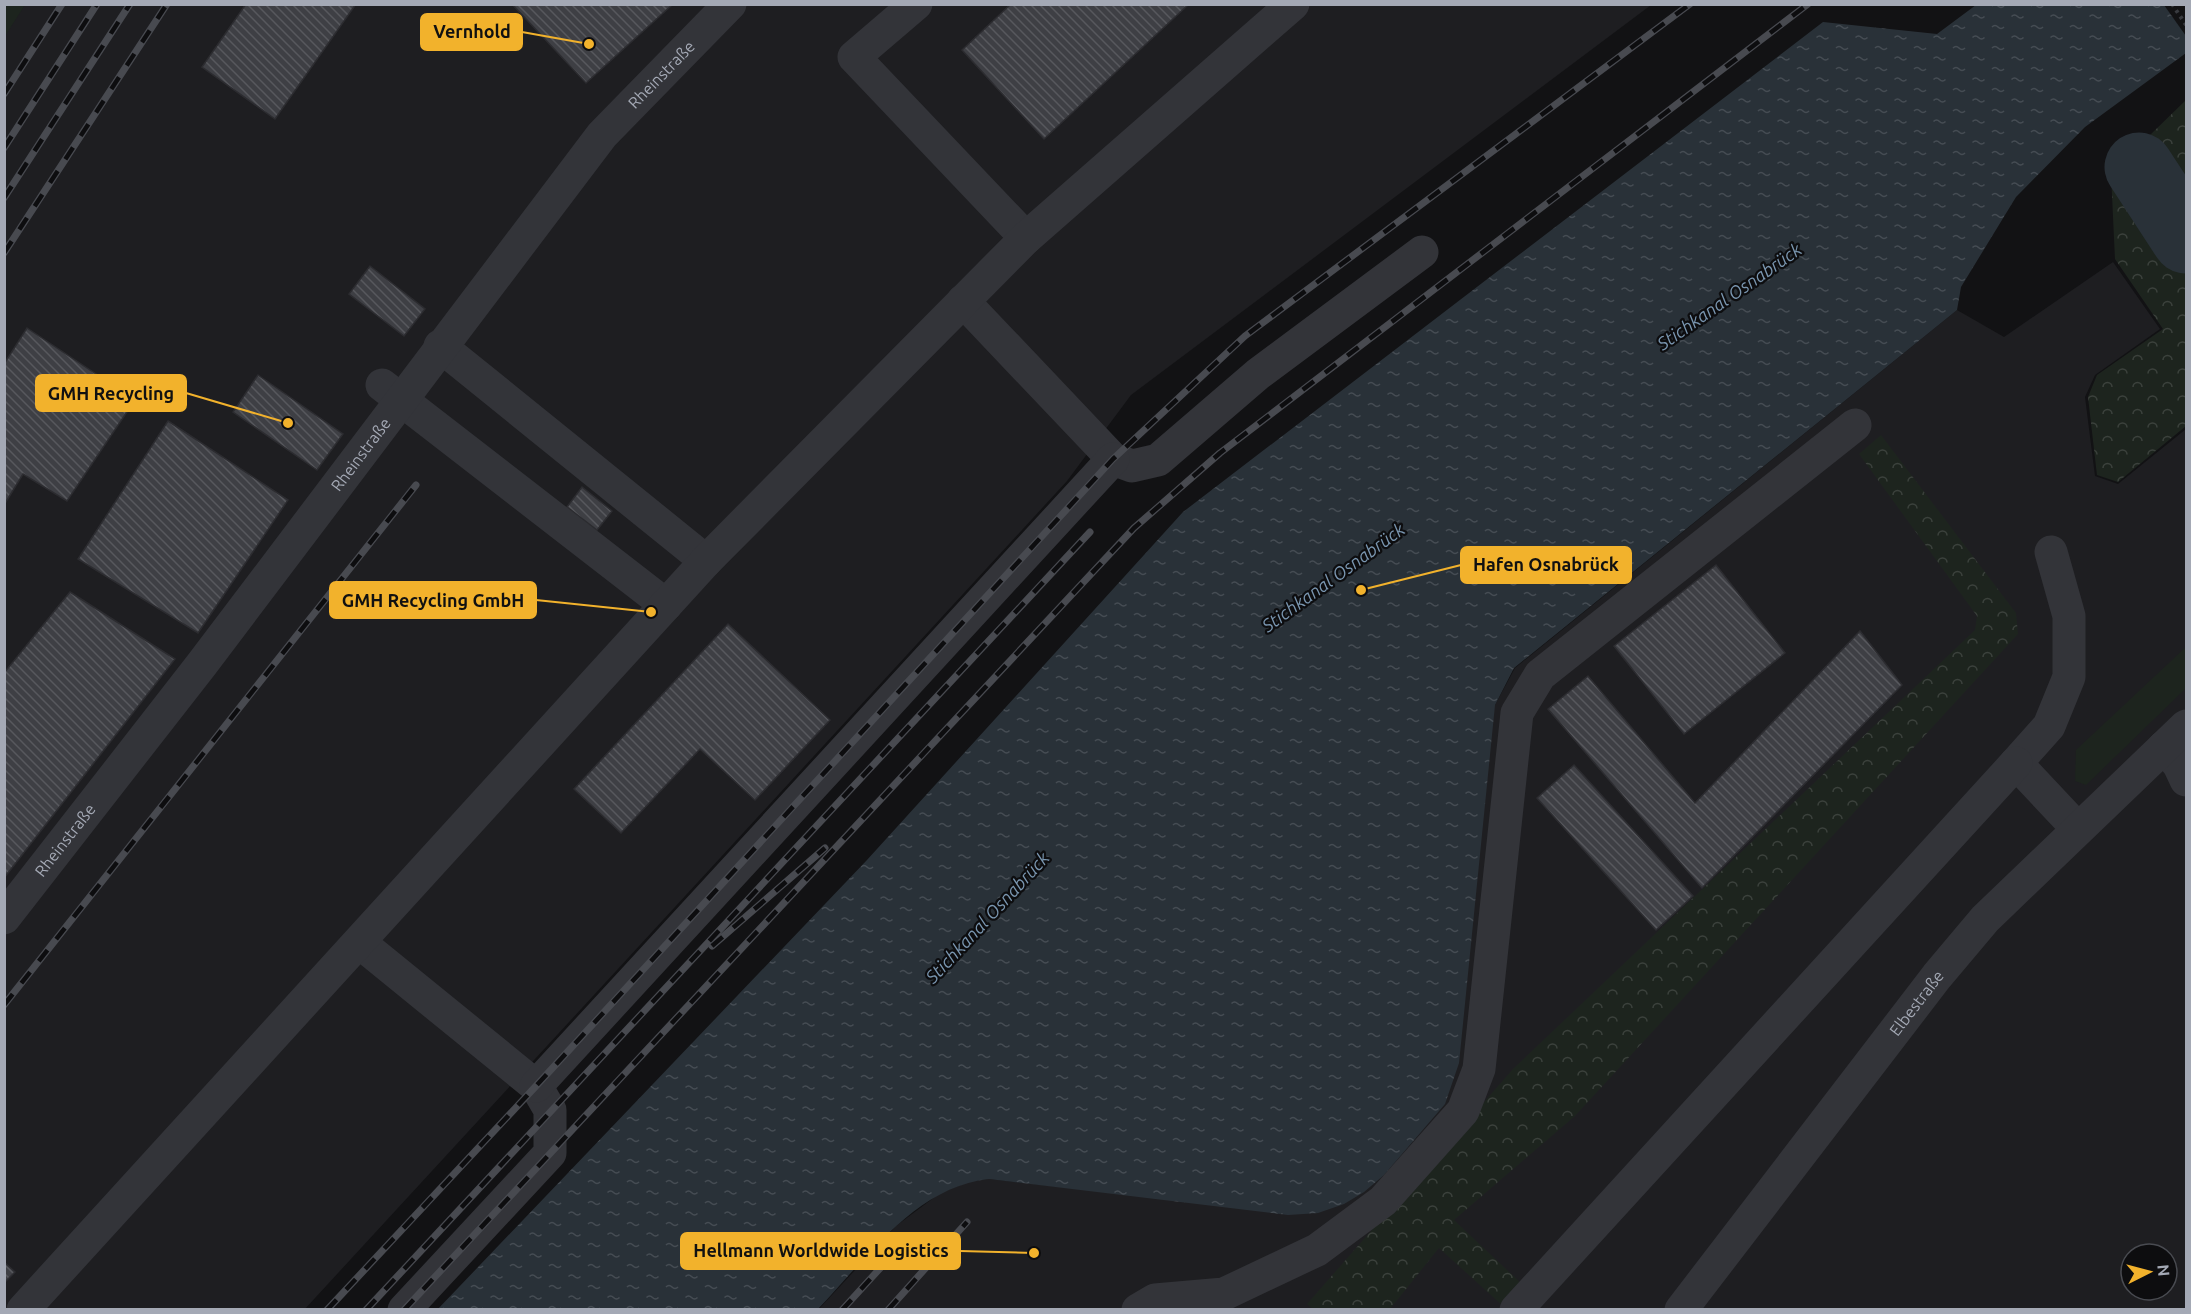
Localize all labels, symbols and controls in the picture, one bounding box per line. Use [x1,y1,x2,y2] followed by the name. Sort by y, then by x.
[421,14,522,50] callout: Vernhold
[433,21,511,41] text: Vernhold
[624,37,698,112] street label: Rheinstraße
[1652,238,1806,354] water label: Stichkanal Osnabrück
[36,375,186,411] callout: GMH Recycling
[48,383,174,403] text: GMH Recycling
[327,414,394,494] street label: Rheinstraße
[1257,518,1409,636] water label: Stichkanal Osnabrück
[1461,547,1631,583] callout: Hafen Osnabrück
[1473,554,1619,574] text: Hafen Osnabrück
[330,582,536,618] callout: GMH Recycling GmbH
[342,590,524,610] text: GMH Recycling GmbH
[31,800,99,880] street label: Rheinstraße
[920,847,1053,987] water label: Stichkanal Osnabrück
[1886,966,1947,1039] street label: Elbestraße
[681,1233,960,1269] callout: Hellmann Worldwide Logistics
[693,1240,949,1260] text: Hellmann Worldwide Logistics
[2119,1242,2179,1302] north arrow
[2154,1264,2173,1277] text: N

